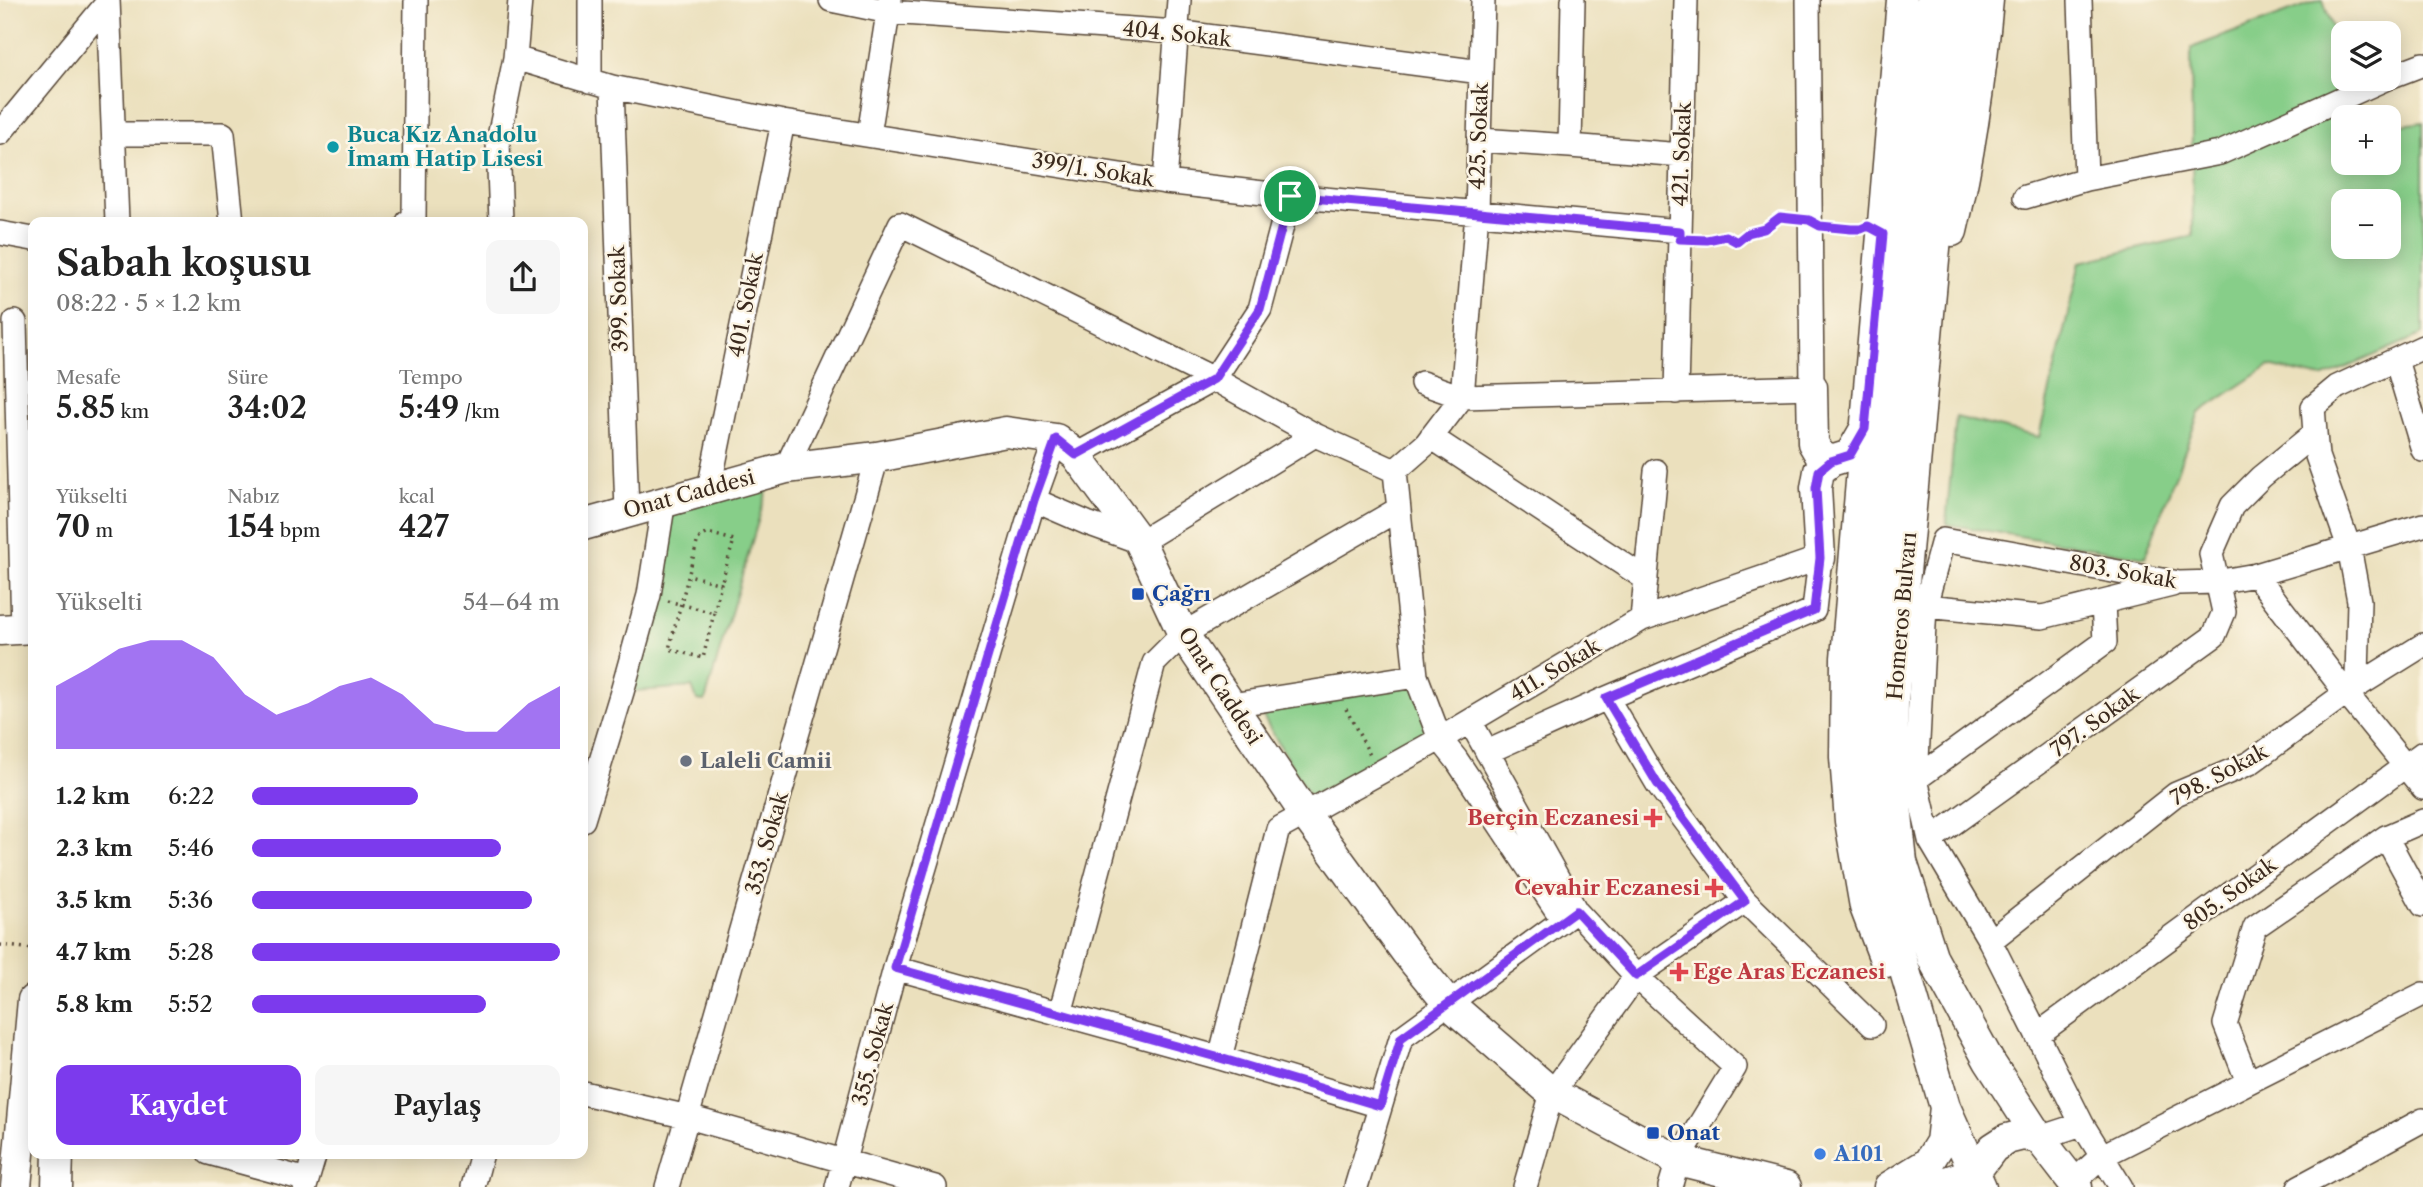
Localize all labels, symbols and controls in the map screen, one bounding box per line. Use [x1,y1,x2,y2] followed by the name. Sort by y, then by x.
[1122,15,1233,52] street label: 404. Sokak
[2331,21,2401,259] map controls
[2331,21,2401,91] button: layers
[1464,81,1493,190] street label: 425. Sokak
[1667,100,1696,207] street label: 421. Sokak
[2331,105,2401,175] button: +
[347,122,544,171] place label: Buca Kız Anadolu İmam Hatip Lisesi
[325,139,341,155] marker: Buca Kız Anadolu İmam Hatip Lisesi
[1030,148,1157,192] street label: 399/1. Sokak
[1260,166,1320,226] pin
[1271,177,1309,215] icon: arrive
[2331,189,2401,259] button: −
[56,239,312,286] text: Sabah koşusu
[486,240,560,314] button: share
[604,244,633,353] street label: 399. Sokak
[723,250,768,359] street label: 401. Sokak
[56,289,241,317] text: 08:22 · 5 × 1.2 km
[56,366,121,389] text: Mesafe
[227,366,269,389] text: Süre
[399,366,463,389] text: Tempo
[56,389,115,426] text: 5.85
[227,389,307,426] text: 34:02
[399,389,459,426] text: 5:49
[115,400,149,423] text: km
[459,400,500,423] text: /km
[621,464,757,523] street label: Onat Caddesi
[56,485,127,508] text: Yükselti
[227,485,280,508] text: Nabız
[399,485,435,508] text: kcal
[56,508,90,545] text: 70
[227,508,275,545] text: 154
[399,508,449,545] text: 427
[90,519,113,542] text: m
[275,519,321,542] text: bpm
[1882,531,1921,701] street label: Homeros Bulvarı
[2067,550,2180,593] street label: 803. Sokak
[1152,581,1211,606] place label: Çağrı
[1130,586,1146,602] marker: Çağrı
[56,588,143,616] text: Yükselti
[463,588,560,616] text: 54–64 m
[1173,622,1268,749] street label: Onat Caddesi
[1505,632,1605,706] street label: 411. Sokak
[2046,681,2145,762] street label: 797. Sokak
[2166,738,2272,811] street label: 798. Sokak
[700,748,832,773] place label: Laleli Camii
[678,753,694,769] marker: Laleli Camii
[56,782,130,810] text: 1.2 km
[168,782,214,810] text: 6:22
[740,788,793,897] street label: 353. Sokak
[1467,805,1640,830] place label: Berçin Eczanesi
[1645,810,1661,826] marker: Berçin Eczanesi
[56,834,133,862] text: 2.3 km
[168,834,214,862] text: 5:46
[2178,851,2282,936] street label: 805. Sokak
[1514,875,1700,900] place label: Cevahir Eczanesi
[1706,880,1722,896] marker: Cevahir Eczanesi
[56,886,132,914] text: 3.5 km
[168,886,213,914] text: 5:36
[56,938,132,966] text: 4.7 km
[168,938,214,966] text: 5:28
[1693,959,1886,984] place label: Ege Aras Eczanesi
[1671,964,1687,980] marker: Ege Aras Eczanesi
[56,990,133,1018] text: 5.8 km
[168,990,213,1018] text: 5:52
[847,999,899,1108] street label: 355. Sokak
[56,1065,301,1145] button: Kaydet
[315,1065,560,1145] button: Paylaş
[1667,1120,1721,1145] place label: Onat
[1645,1125,1661,1141] marker: Onat
[1833,1141,1883,1166] place label: A101
[1812,1146,1828,1162] marker: A101

